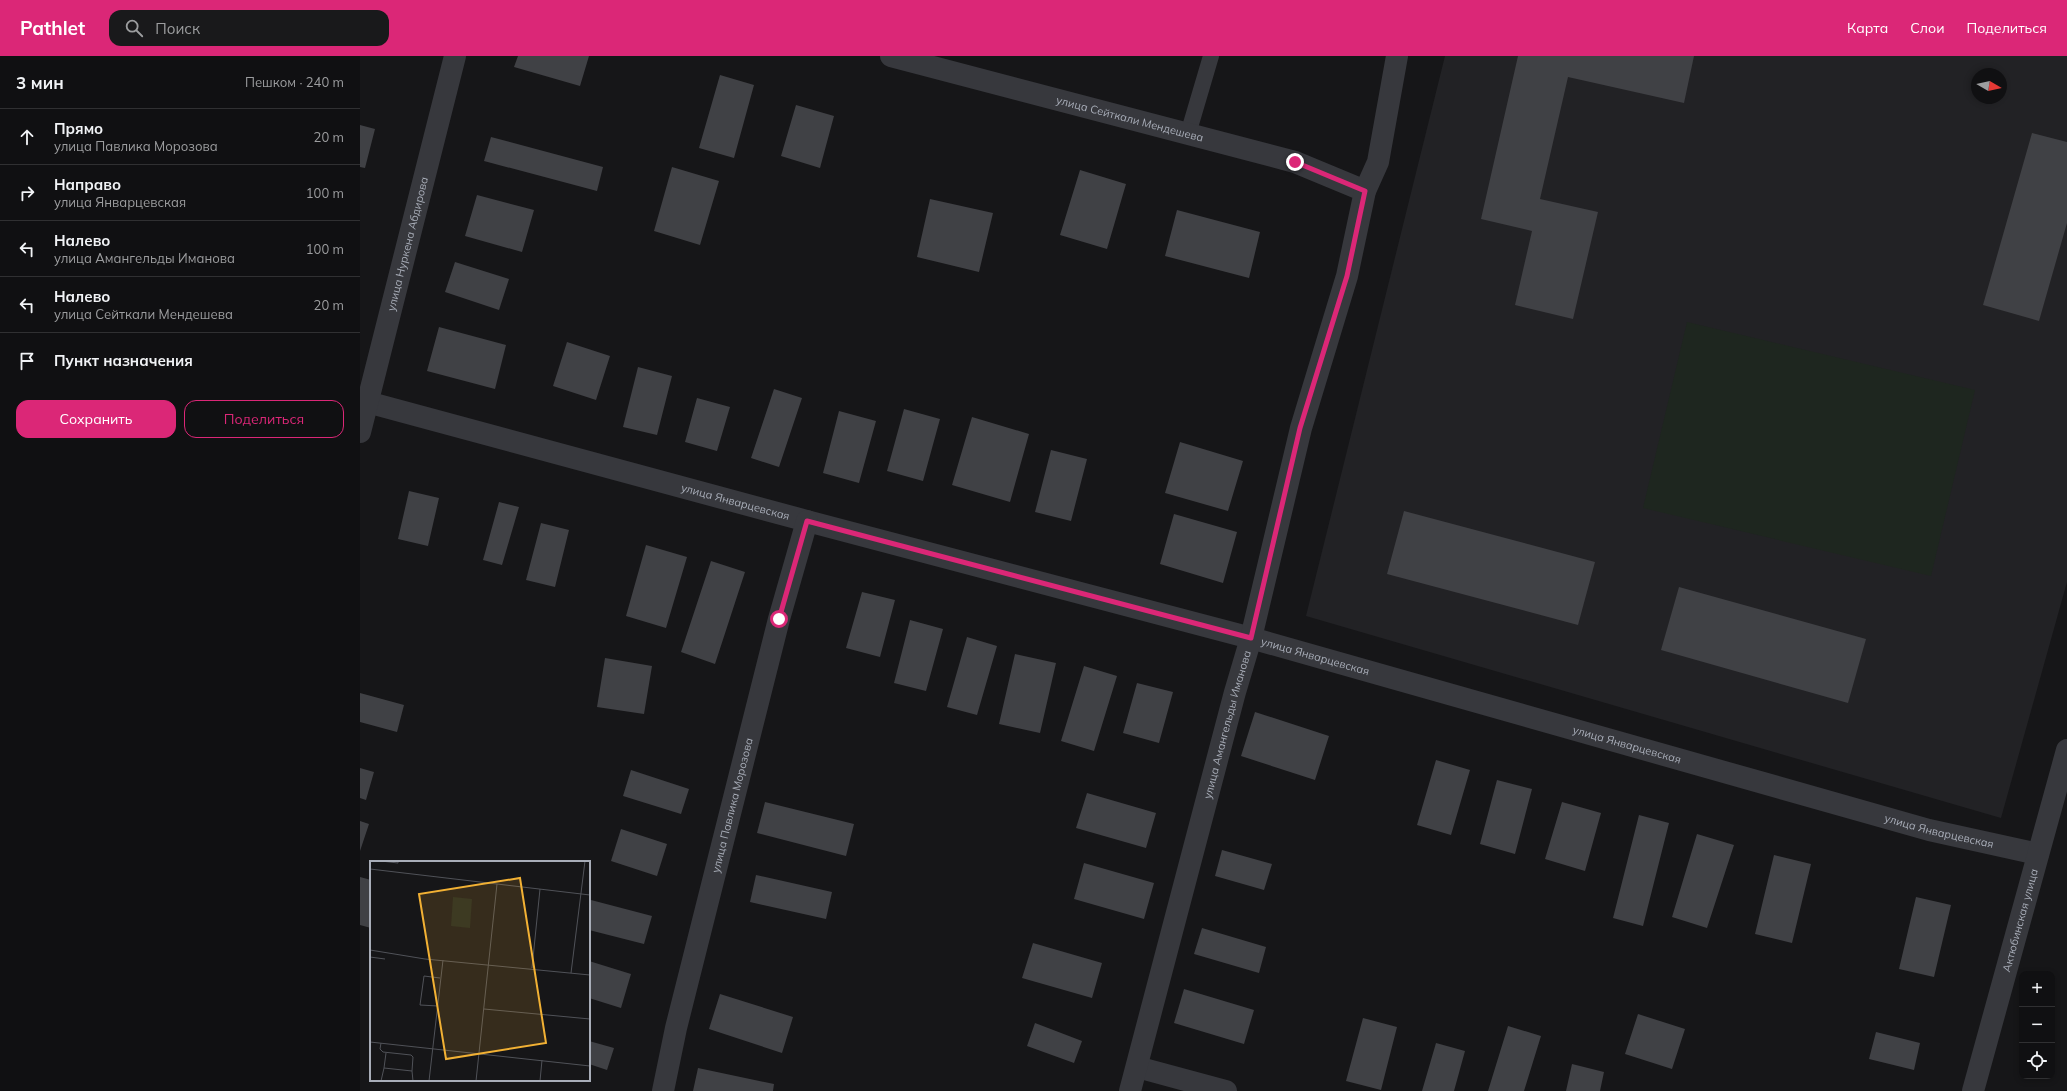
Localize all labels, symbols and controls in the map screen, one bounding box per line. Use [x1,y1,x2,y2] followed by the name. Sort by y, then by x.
[109,10,389,46] search box
[20,16,85,40] text: Pathlet
[123,17,145,39] icon: search
[155,19,200,38] text: Поиск
[1847,19,1888,37] text: Карта
[1910,19,1945,37] text: Слои
[1967,19,2047,37] text: Поделиться
[1971,68,2007,104] north arrow
[16,72,64,93] text: 3 мин
[245,74,344,90] text: Пешком · 240 m
[1055,93,1205,145] street label: улица Сейткали Мендешева
[54,119,103,138] text: Прямо
[16,126,38,148] icon: ahead
[314,129,344,145] text: 20 m
[54,138,218,154] text: улица Павлика Морозова
[1286,153,1304,171] route end
[54,175,121,194] text: Направо
[384,175,431,312] street label: улица Нуркена Абдирова
[16,182,38,204] icon: right
[306,185,344,201] text: 100 m
[54,194,186,210] text: улица Январцевская
[54,231,110,250] text: Налево
[16,238,38,260] icon: left
[306,241,344,257] text: 100 m
[54,250,235,266] text: улица Амангельды Иманова
[54,287,110,306] text: Налево
[16,294,38,316] icon: left
[314,297,344,313] text: 20 m
[54,306,233,322] text: улица Сейткали Мендешева
[16,350,38,372] icon: arrive
[54,351,193,370] text: Пункт назначения
[16,400,176,438] button: Сохранить
[184,400,344,438] button: Поделиться
[680,480,791,523] street label: улица Январцевская
[770,610,788,628] route start
[1259,634,1371,678] street label: улица Январцевская
[1200,649,1254,800] street label: улица Амангельды Иманова
[1571,722,1683,766] street label: улица Январцевская
[708,736,756,874] street label: улица Павлика Морозова
[1883,811,1995,851] street label: улица Январцевская
[370,861,590,1081] inset map
[1999,867,2041,974] street label: Актюбинская улица
[2019,971,2055,1079] map controls
[2019,971,2055,1007] button: +
[2019,1007,2055,1043] button: −
[2019,1043,2055,1079] button: locate

